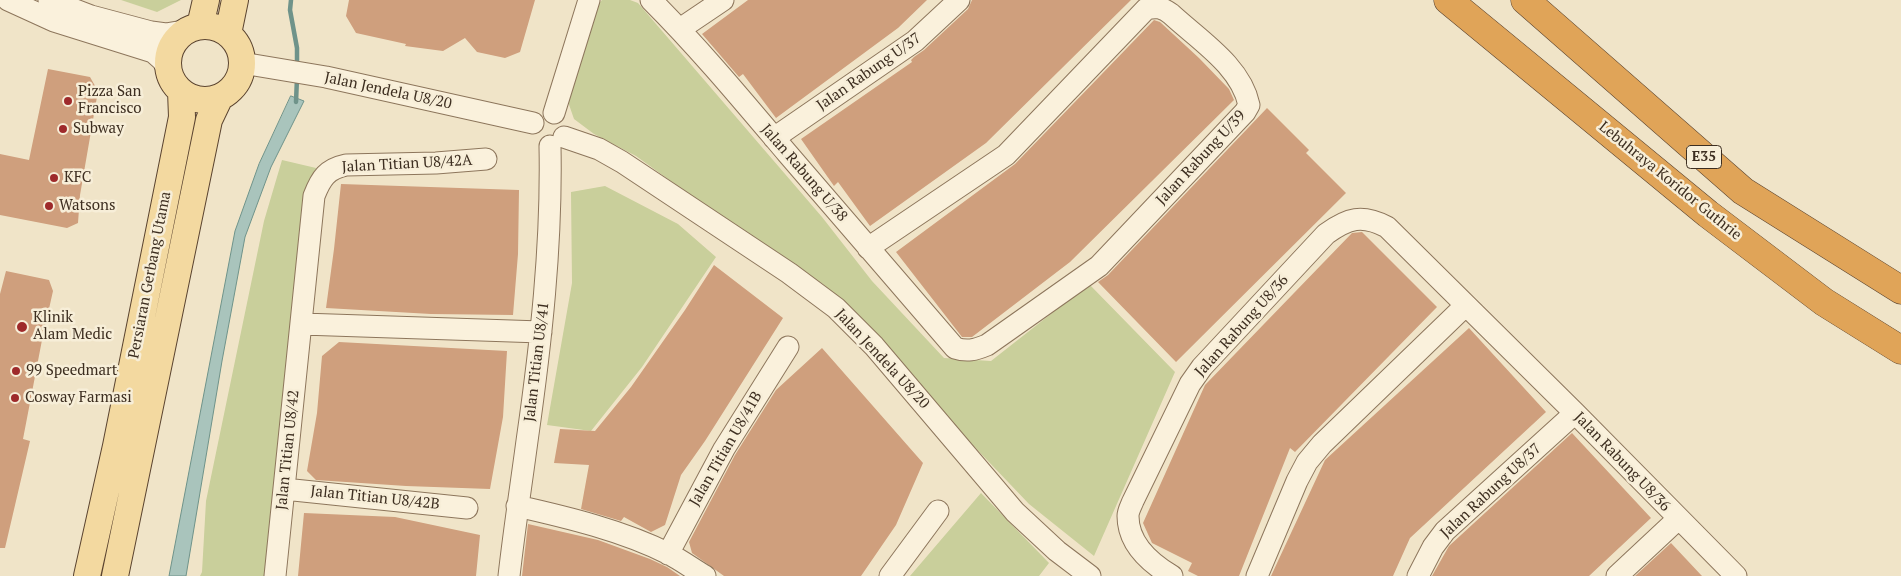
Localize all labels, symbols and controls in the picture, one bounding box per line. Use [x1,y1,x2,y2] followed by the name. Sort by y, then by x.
[813,29,925,115] street label: Jalan Rabung U/37
[323,69,453,113] street label: Jalan Jendela U8/20
[78,83,141,118] place label: Pizza San Francisco
[62,95,74,107] marker: Pizza San Francisco
[1153,107,1249,209] street label: Jalan Rabung U/39
[1595,118,1745,244] street label: Lebuhraya Koridor Guthrie
[73,120,124,138] place label: Subway
[757,121,851,225] street label: Jalan Rabung U/38
[57,123,69,135] marker: Subway
[1686,146,1722,168] road number: E35
[341,152,473,176] street label: Jalan Titian U8/42A
[64,169,92,187] place label: KFC
[48,172,60,184] marker: KFC
[125,190,175,360] street label: Persiaran Gerbang Utama
[59,197,115,215] place label: Watsons
[43,200,55,212] marker: Watsons
[1192,271,1292,381] street label: Jalan Rabung U8/36
[521,301,553,423] street label: Jalan Titian U8/41
[831,305,933,413] street label: Jalan Jendela U8/20
[33,309,112,344] place label: Klinik Alam Medic
[15,320,29,334] marker: Klinik Alam Medic
[26,362,117,380] place label: 99 Speedmart
[10,365,22,377] marker: 99 Speedmart
[686,388,766,510] street label: Jalan Titian U8/41B
[25,389,132,407] place label: Cosway Farmasi
[273,389,303,511] street label: Jalan Titian U8/42
[9,392,21,404] marker: Cosway Farmasi
[1570,409,1674,515] street label: Jalan Rabung U8/36
[1437,440,1545,542] street label: Jalan Rabung U8/37
[310,482,440,514] street label: Jalan Titian U8/42B

